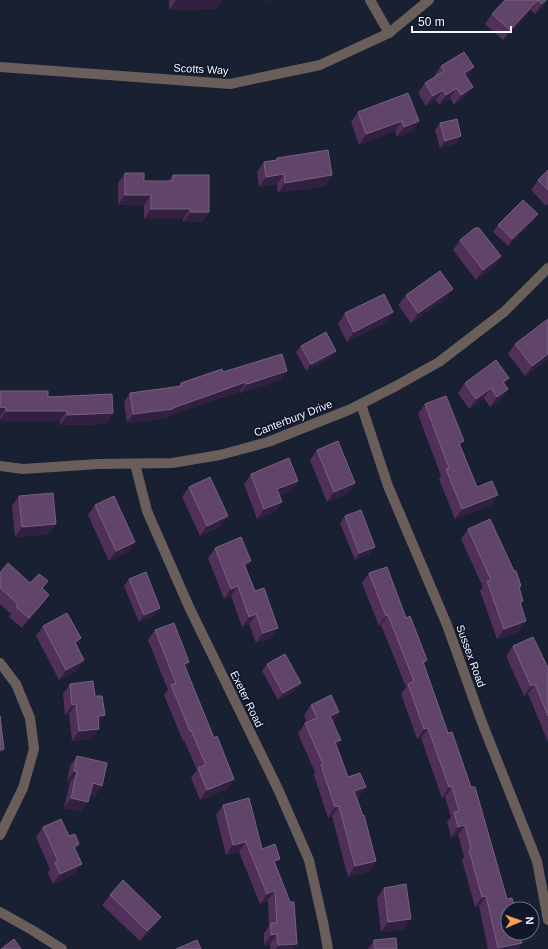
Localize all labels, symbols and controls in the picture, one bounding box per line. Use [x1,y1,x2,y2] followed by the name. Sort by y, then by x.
[412,8,511,34] scale bar
[418,15,445,29] text: 50 m
[173,62,229,76] street label: Scotts Way
[252,398,334,438] street label: Canterbury Drive
[454,623,488,689] street label: Sussex Road
[228,669,266,729] street label: Exeter Road
[500,901,540,941] north arrow
[524,916,536,925] text: N

